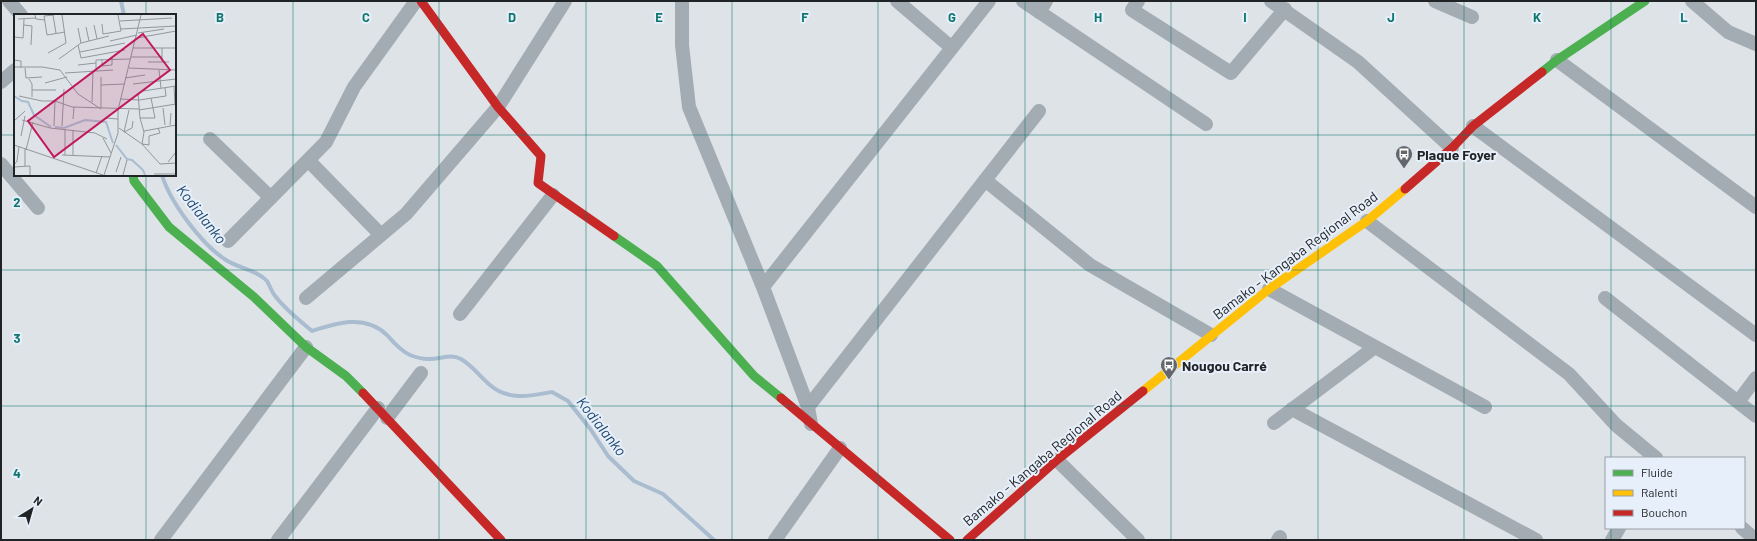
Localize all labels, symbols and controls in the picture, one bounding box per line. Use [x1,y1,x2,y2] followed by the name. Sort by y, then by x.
[216,9,224,25] text: B
[362,9,370,25] text: C
[508,9,516,25] text: D
[655,9,663,25] text: E
[801,9,809,25] text: F
[948,9,956,25] text: G
[1094,9,1102,25] text: H
[1243,9,1247,25] text: I
[1387,9,1395,25] text: J
[1533,9,1541,25] text: K
[1680,9,1688,25] text: L
[14,14,176,176] inset map
[1394,144,1414,169] bus stop icon: Plaque Foyer
[1417,146,1497,163] place label: Plaque Foyer
[173,181,231,247] water label: Kodialanko
[1209,187,1381,323] street label: Bamako - Kangaba Regional Road
[13,194,21,210] text: 2
[13,330,21,346] text: 3
[1159,355,1179,380] bus stop icon: Nougou Carré
[1182,357,1267,374] place label: Nougou Carré
[959,387,1125,529] street label: Bamako - Kangaba Regional Road
[573,393,631,459] water label: Kodialanko
[1605,457,1745,529] legend
[13,465,21,481] text: 4
[1641,465,1673,479] text: Fluide
[1641,485,1678,499] text: Ralenti
[12,489,52,529] north arrow
[31,493,45,508] text: N
[1641,505,1687,519] text: Bouchon

